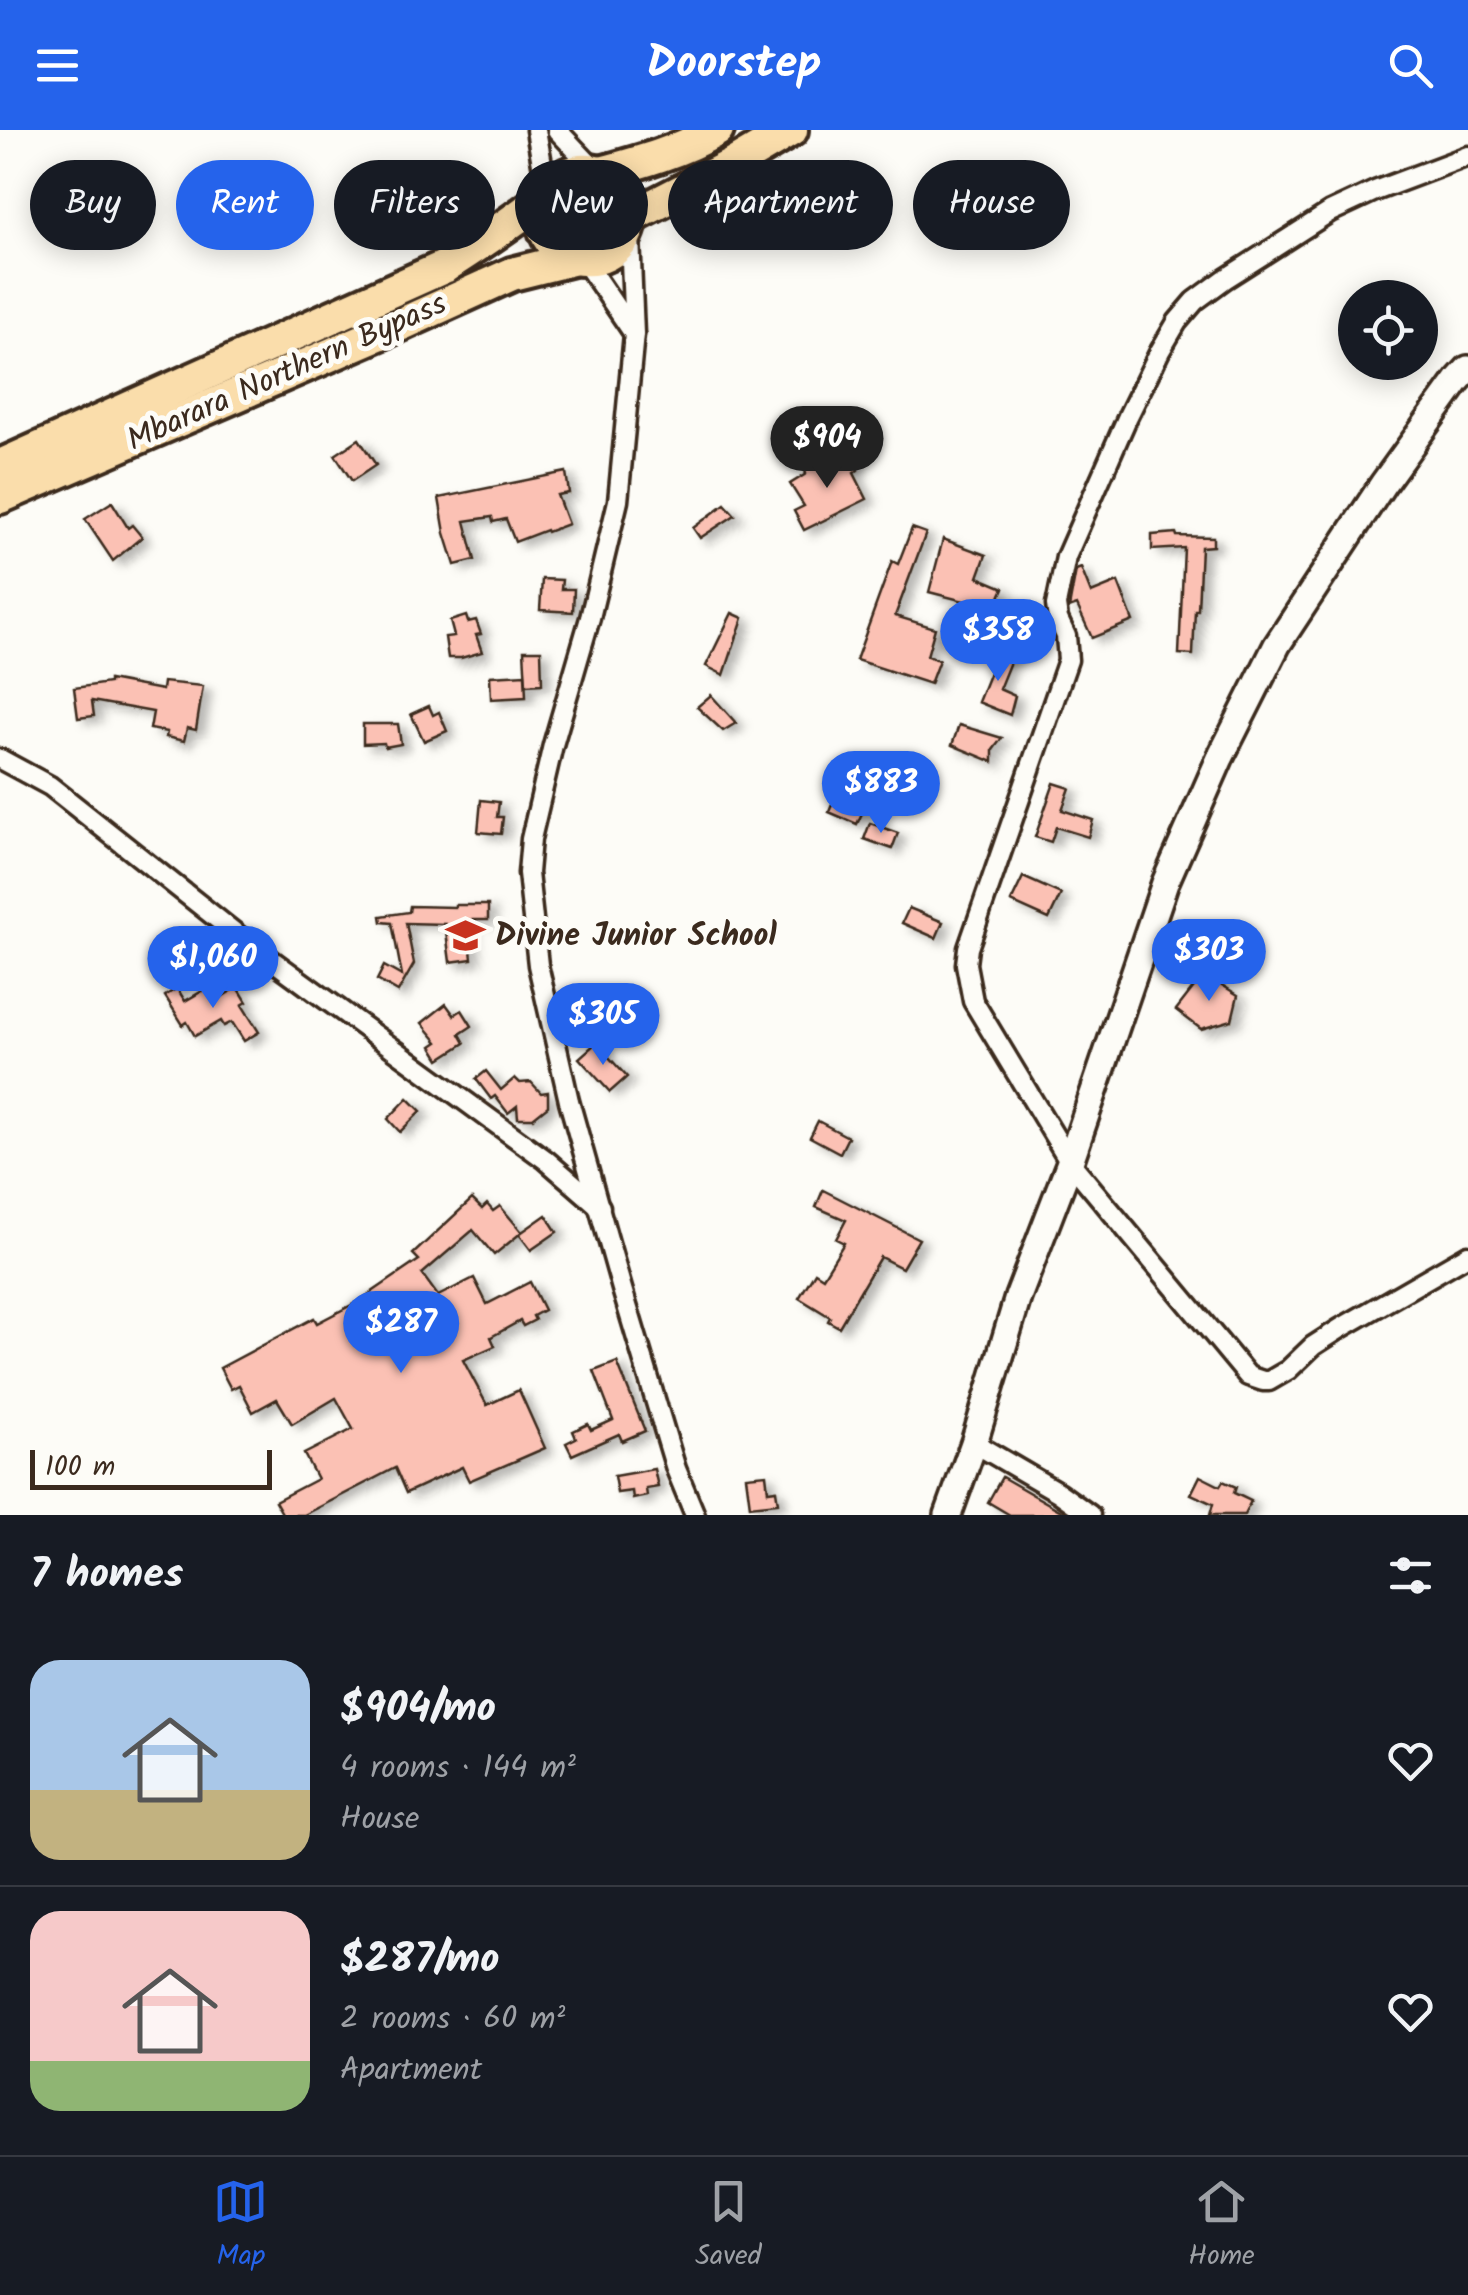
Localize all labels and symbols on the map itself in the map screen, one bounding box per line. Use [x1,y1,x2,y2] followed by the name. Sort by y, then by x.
[119,279,455,467] street label: Mbarara Northern Bypass
[768,406,886,491] pin: $904
[939,599,1057,684] pin: $358
[822,751,940,836] pin: $883
[495,911,777,962] place label: Divine Junior School
[444,915,486,957] school or university icon: Divine Junior School
[1150,919,1268,1004] pin: $303
[132,926,294,1011] pin: $1,060
[544,983,662,1068] pin: $305
[342,1291,460,1376] pin: $287
[30,1445,272,1490] scale bar

